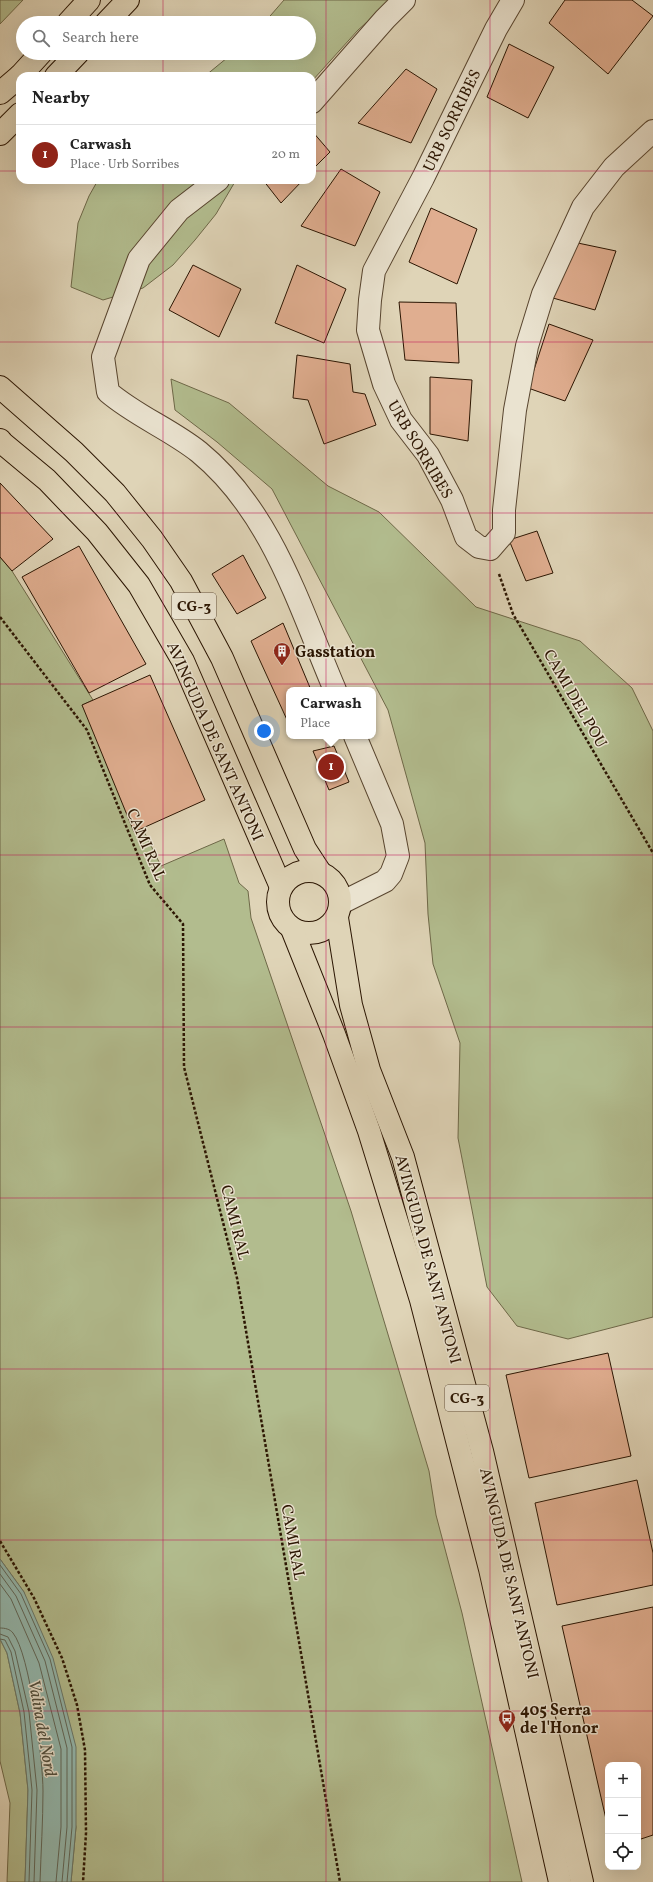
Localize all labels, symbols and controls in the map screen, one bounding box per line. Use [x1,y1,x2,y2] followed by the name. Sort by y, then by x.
[16,16,316,60] search box
[30,27,52,49] icon: search
[62,28,139,49] text: Search here
[418,66,487,176] street label: URB SORRIBES
[32,87,90,110] text: Nearby
[70,135,132,156] text: Carwash
[42,146,48,164] text: 1
[271,146,300,164] text: 20 m
[70,156,179,174] text: Place · Urb Sorribes
[381,397,457,503] street label: URB SORRIBES
[172,593,216,619] road number: CG-3
[160,639,268,845] street label: AVINGUDA DE SANT ANTONI
[272,641,292,666] building icon: Gasstation
[295,642,376,664] place label: Gasstation
[537,646,611,752] street label: CAMI DEL POU
[286,687,376,739] popup
[300,694,362,715] text: Carwash
[300,715,330,733] text: Place
[254,721,274,741] your location
[318,752,344,782] pin: 1
[120,805,170,884] street label: CAMI RAL
[389,1152,466,1367] street label: AVINGUDA DE SANT ANTONI
[214,1183,254,1262] street label: CAMI RAL
[445,1385,489,1411] road number: CG-3
[473,1466,543,1681] street label: AVINGUDA DE SANT ANTONI
[275,1503,309,1582] street label: CAMI RAL
[22,1678,61,1779] water label: Valira del Nord
[520,1700,599,1740] place label: 405 Serra de l'Honor
[497,1708,517,1733] bus stop icon: 405 Serra de l'Honor
[605,1762,641,1870] map controls
[605,1762,641,1798] button: +
[605,1798,641,1834] button: −
[605,1834,641,1870] button: locate

